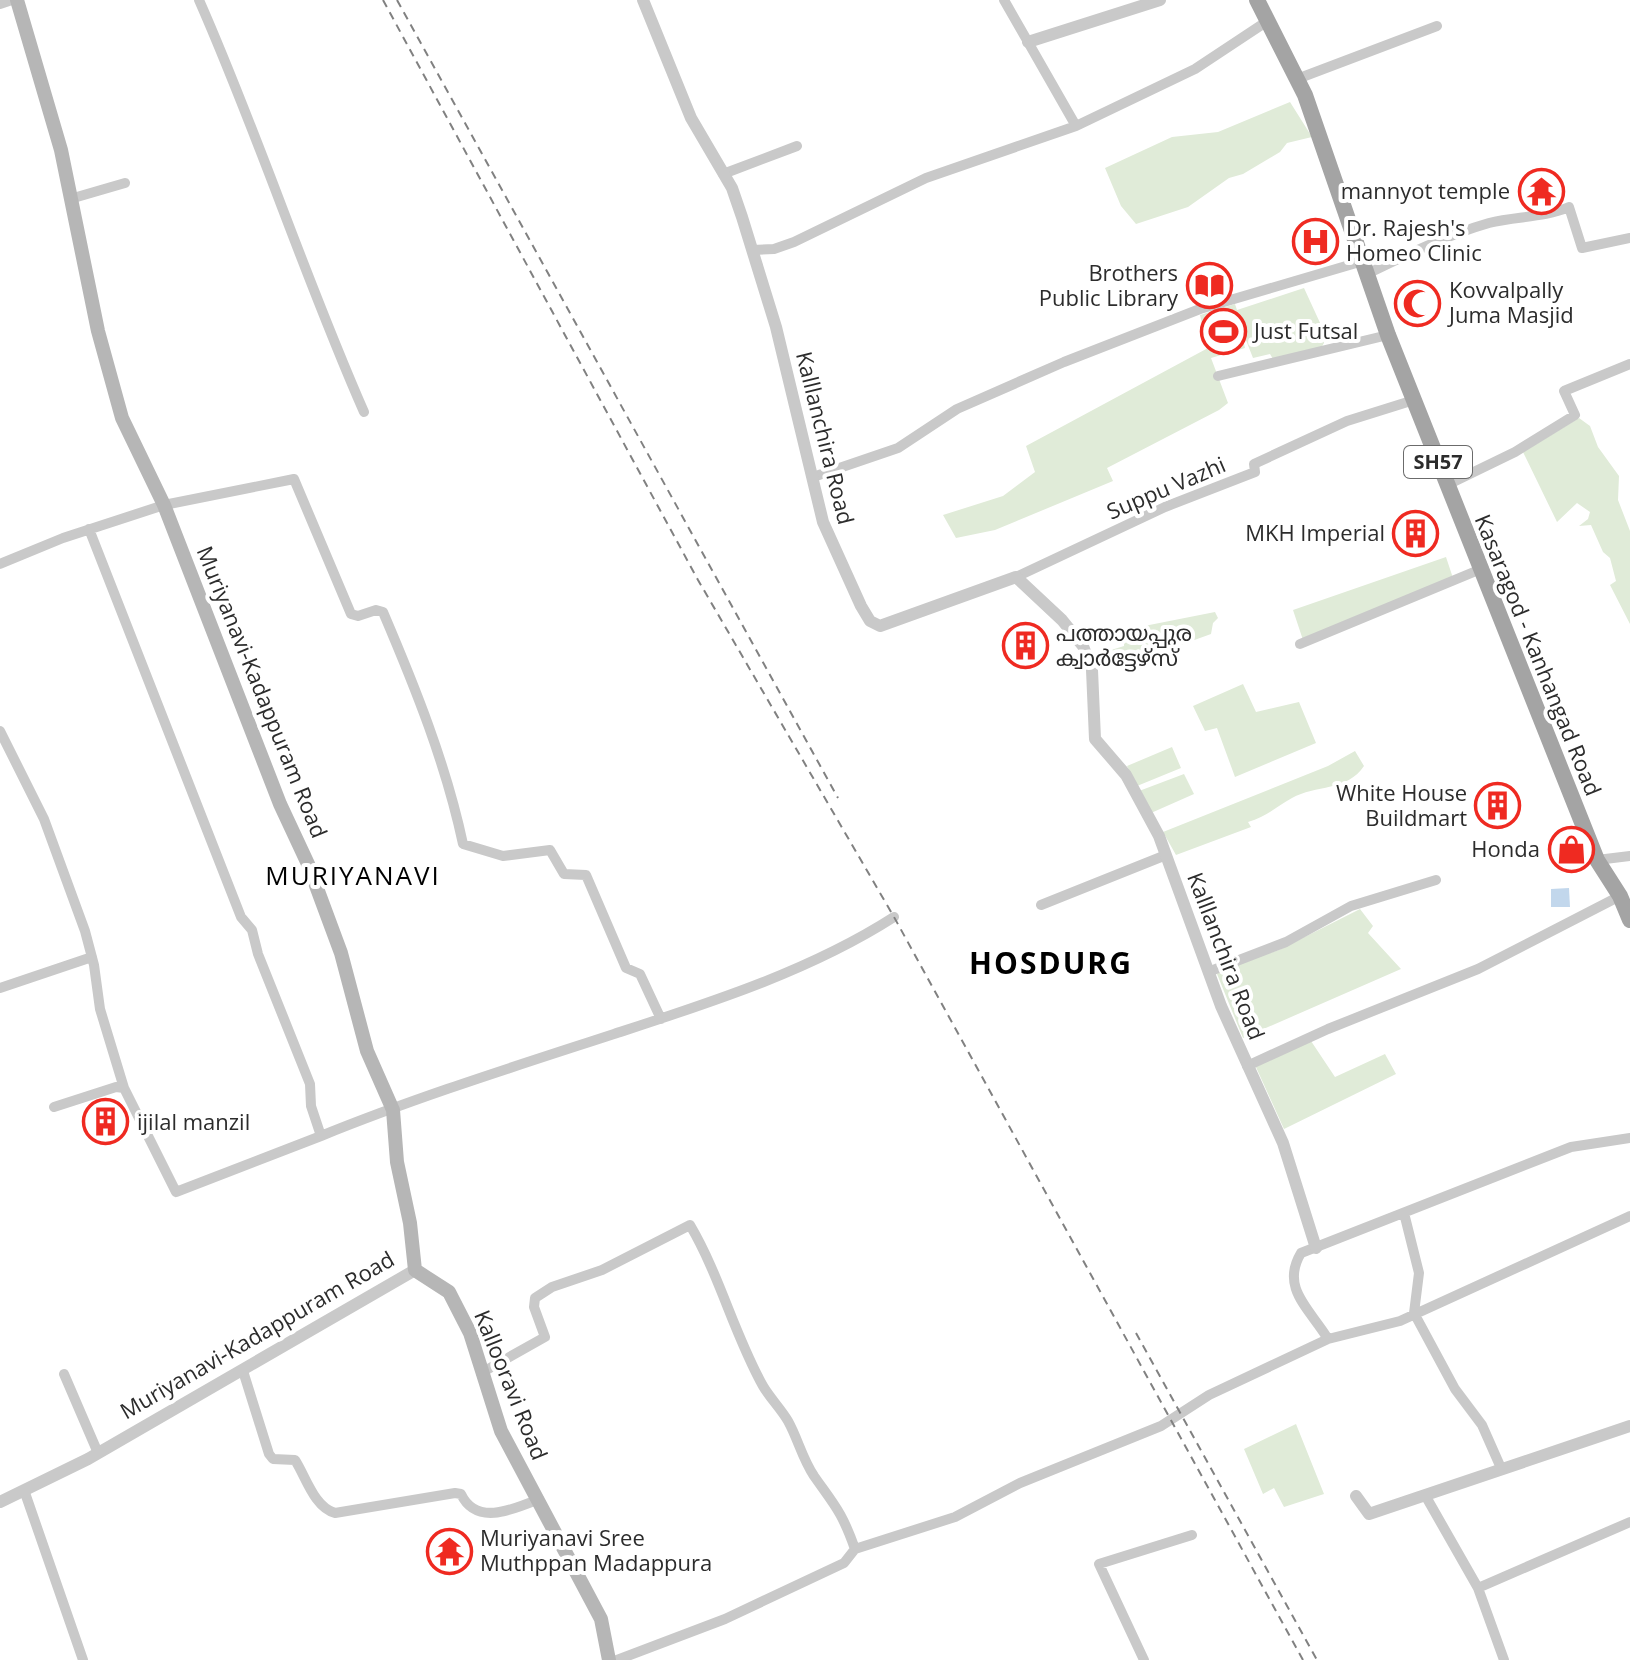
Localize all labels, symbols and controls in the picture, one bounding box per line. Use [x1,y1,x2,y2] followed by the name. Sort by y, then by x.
[1517,167,1565,215] temple icon: mannyot temple
[1341,175,1510,205] place label: mannyot temple
[1346,212,1482,267] place label: Dr. Rajesh's Homeo Clinic
[1291,217,1339,265] hospital icon: Dr. Rajesh's Homeo Clinic
[1039,257,1179,312] place label: Brothers Public Library
[1185,262,1233,310] library icon: Brothers Public Library
[1447,274,1574,329] place label: Kovvalpally Juma Masjid
[1394,279,1442,327] mosque icon: Kovvalpally Juma Masjid
[1199,307,1247,355] sports icon: Just Futsal
[1252,315,1358,345] place label: Just Futsal
[790,348,862,527] street label: Kalllanchira Road
[1404,446,1472,478] road number: SH57
[1102,449,1230,526] street label: Suppu Vazhi
[1392,509,1440,557] building icon: MKH Imperial
[1469,509,1609,800] street label: Kasaragod - Kanhangad Road
[1245,517,1385,547] place label: MKH Imperial
[191,541,335,842] street label: Muriyanavi-Kadappuram Road
[1056,617,1192,672] place label: പത്തായപ്പുര ക്വാർട്ടേഴ്സ്
[1001,622,1049,670] building icon: പത്തായപ്പുര ക്വാർട്ടേഴ്സ്
[1336,777,1467,832] place label: White House Buildmart
[1474,782,1522,830] building icon: White House Buildmart
[1547,825,1595,873] shop icon: Honda
[1471,833,1540,863] place label: Honda
[265,857,441,893] district label: MURIYANAVI
[1181,868,1273,1044] street label: Kalllanchira Road
[969,942,1133,983] district label: HOSDURG
[82,1098,130,1146] building icon: ijilal manzil
[137,1106,250,1136] place label: ijilal manzil
[114,1243,399,1425] street label: Muriyanavi-Kadappuram Road
[468,1305,556,1464] street label: Kallooravi Road
[480,1522,712,1577] place label: Muriyanavi Sree Muthppan Madappura
[425,1527,473,1575] temple icon: Muriyanavi Sree Muthppan Madappura

